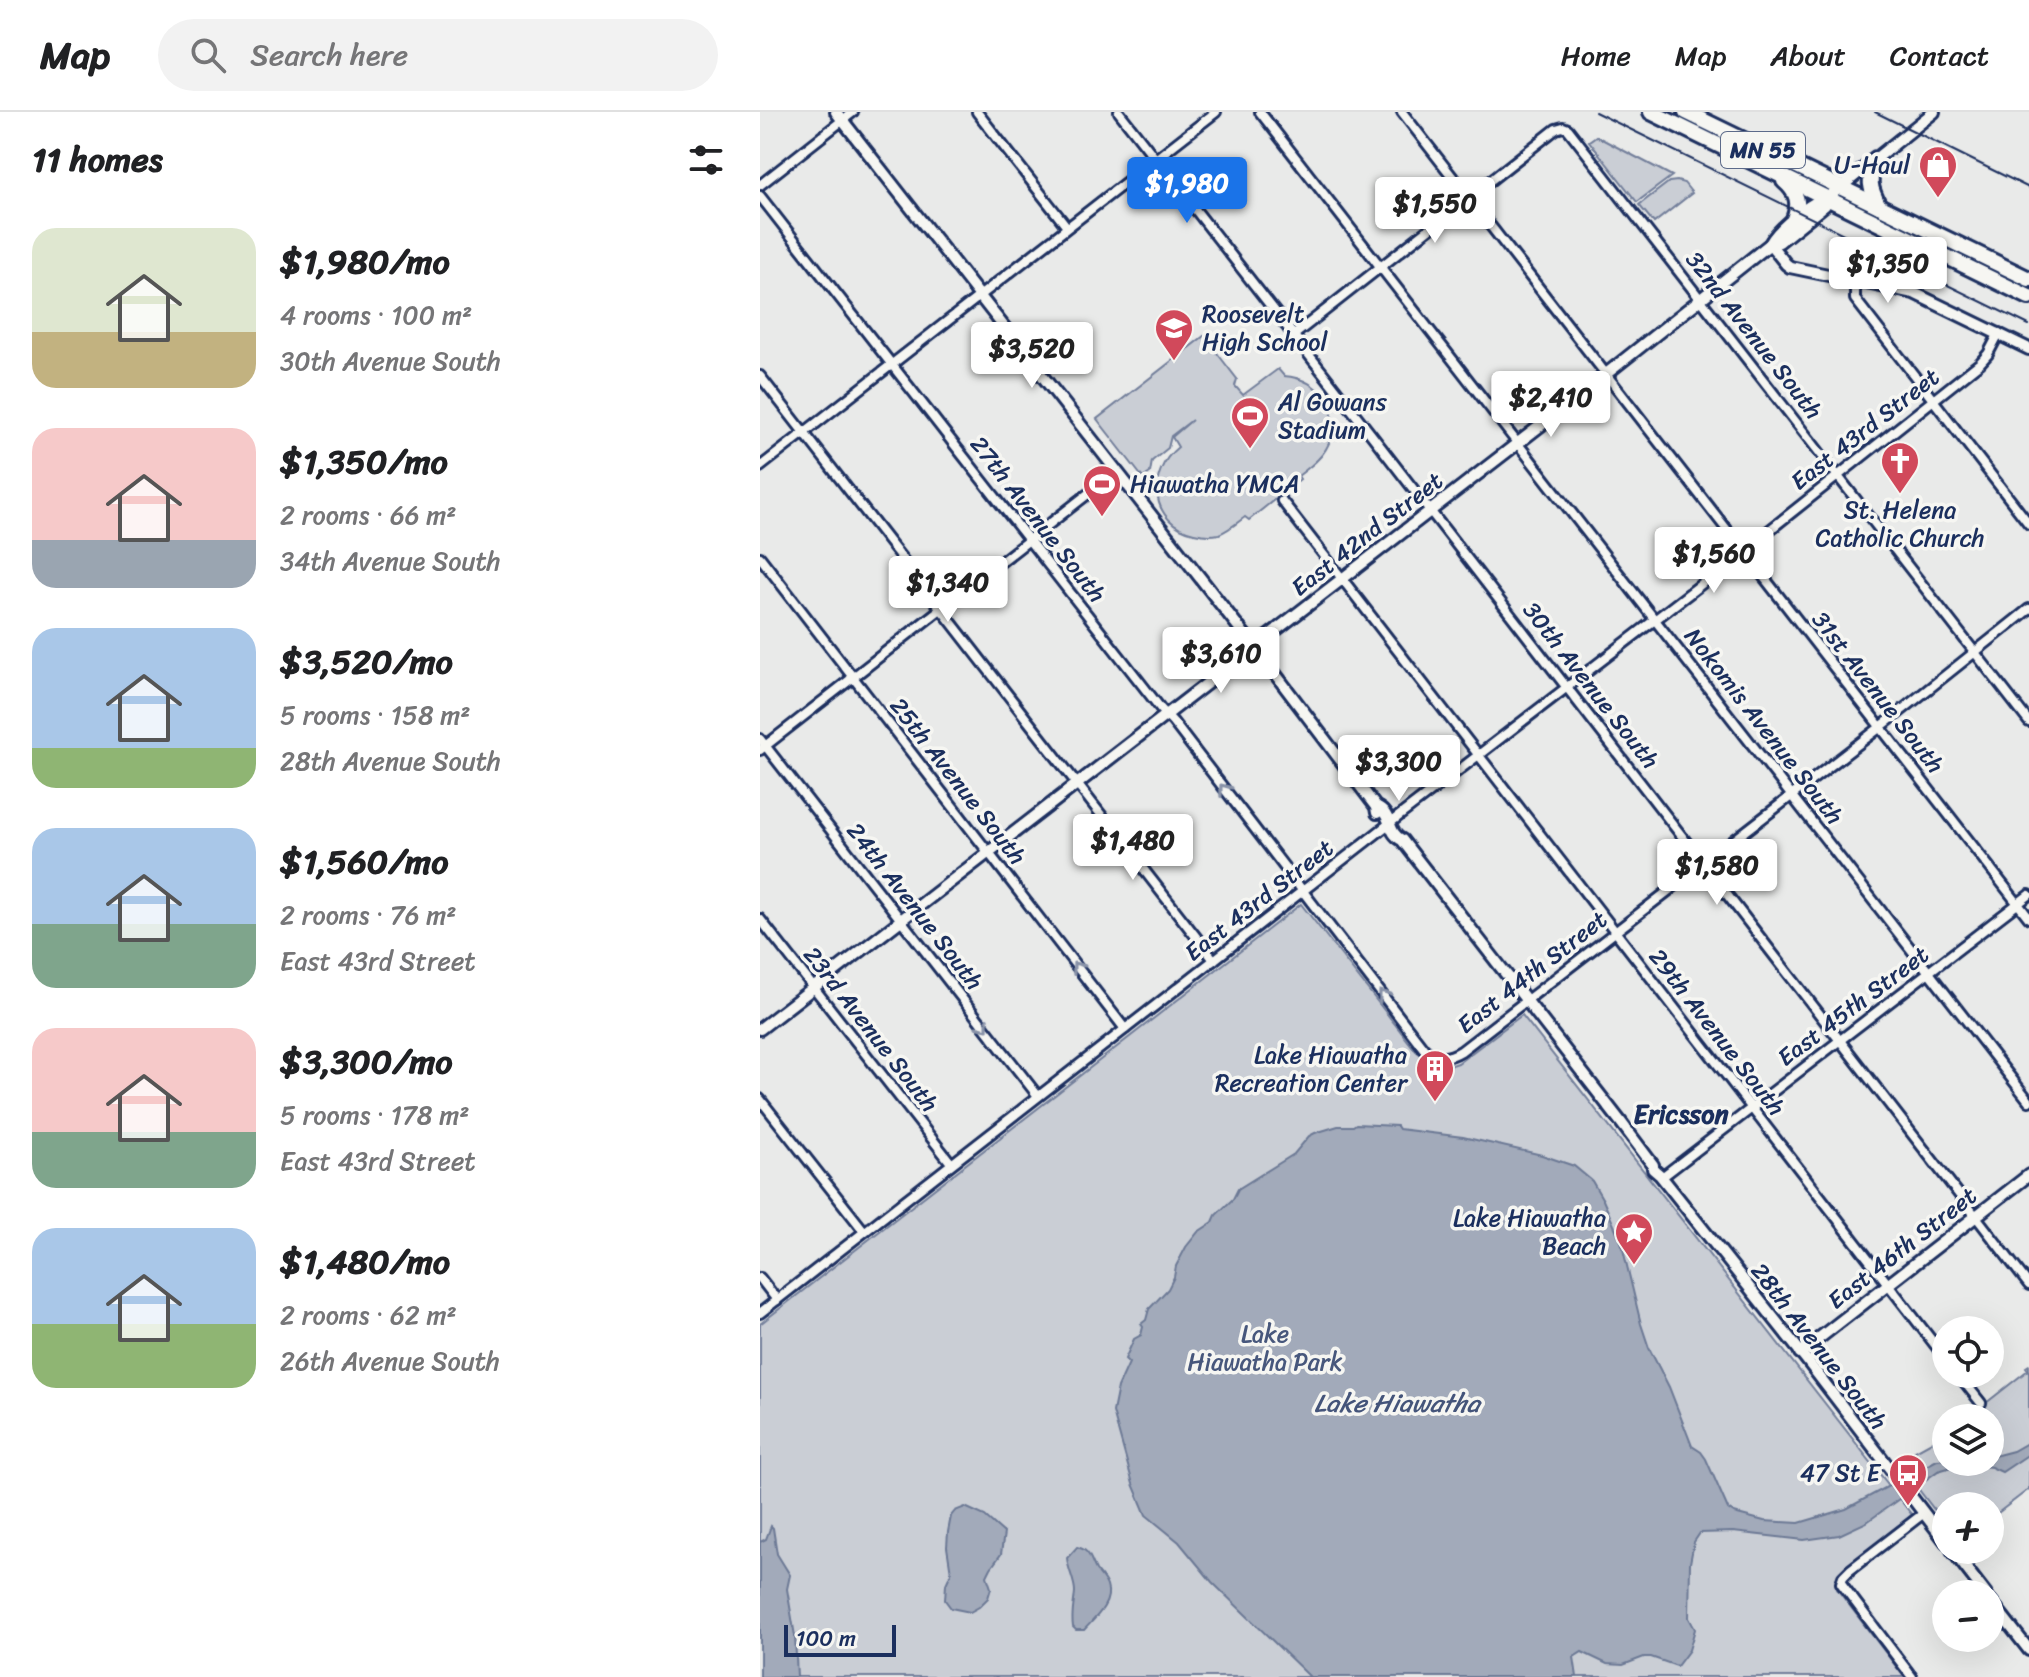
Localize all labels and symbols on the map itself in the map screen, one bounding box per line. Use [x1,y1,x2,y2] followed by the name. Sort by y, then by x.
[1721,132,1805,168] road number: MN 55
[1834,144,1911,186] place label: U-Haul
[1917,144,1959,199] shop icon: U-Haul
[1122,157,1252,225] pin: $1,980
[1370,177,1500,245] pin: $1,550
[1823,237,1953,305] pin: $1,350
[1674,241,1834,429] street label: 32nd Avenue South
[1202,293,1329,363] place label: Roosevelt High School
[1153,307,1195,362] school or university icon: Roosevelt High School
[967,322,1097,390] pin: $3,520
[1781,357,1949,501] street label: East 43rd Street
[1486,371,1616,439] pin: $2,410
[1277,381,1388,451] place label: Al Gowans Stadium
[1229,395,1271,450] sports icon: Al Gowans Stadium
[959,426,1117,612] street label: 27th Avenue South
[1879,440,1921,495] church icon: St. Helena Catholic Church
[1281,461,1453,607] street label: East 42nd Street
[1081,463,1123,518] sports icon: Hiawatha YMCA
[1130,463,1300,505] place label: Hiawatha YMCA
[1816,489,1984,559] place label: St. Helena Catholic Church
[1649,527,1779,595] pin: $1,560
[883,556,1013,624] pin: $1,340
[1512,592,1670,778] street label: 30th Avenue South
[1801,601,1955,783] street label: 31st Avenue South
[1673,618,1855,834] street label: Nokomis Avenue South
[1156,627,1286,695] pin: $3,610
[879,688,1037,874] street label: 25th Avenue South
[1334,735,1464,803] pin: $3,300
[1220,783,1234,798] one-way arrow
[836,813,994,999] street label: 24th Avenue South
[1068,814,1198,882] pin: $1,480
[1175,828,1343,972] street label: East 43rd Street
[1652,839,1782,907] pin: $1,580
[1447,899,1617,1045] street label: East 44th Street
[1768,935,1938,1077] street label: East 45th Street
[792,937,950,1121] street label: 23rd Avenue South
[1638,939,1796,1125] street label: 29th Avenue South
[1072,962,1087,976] one-way arrow
[1379,989,1393,1003] one-way arrow
[974,1018,988,1032] one-way arrow
[1215,1034,1409,1104] place label: Lake Hiawatha Recreation Center
[1414,1048,1456,1103] building icon: Lake Hiawatha Recreation Center
[1633,1091,1729,1137] district label: Ericsson
[1818,1176,1986,1320] street label: East 46th Street
[1453,1197,1606,1267] place label: Lake Hiawatha Beach
[1613,1211,1655,1266] place icon: Lake Hiawatha Beach
[1740,1253,1898,1439] street label: 28th Avenue South
[1188,1313,1343,1383] park label: Lake Hiawatha Park
[1314,1380,1483,1426] water label: Lake Hiawatha
[1800,1452,1882,1494] place label: 47 St E
[1887,1452,1929,1507] bus stop icon: 47 St E
[784,1621,896,1657] scale bar

